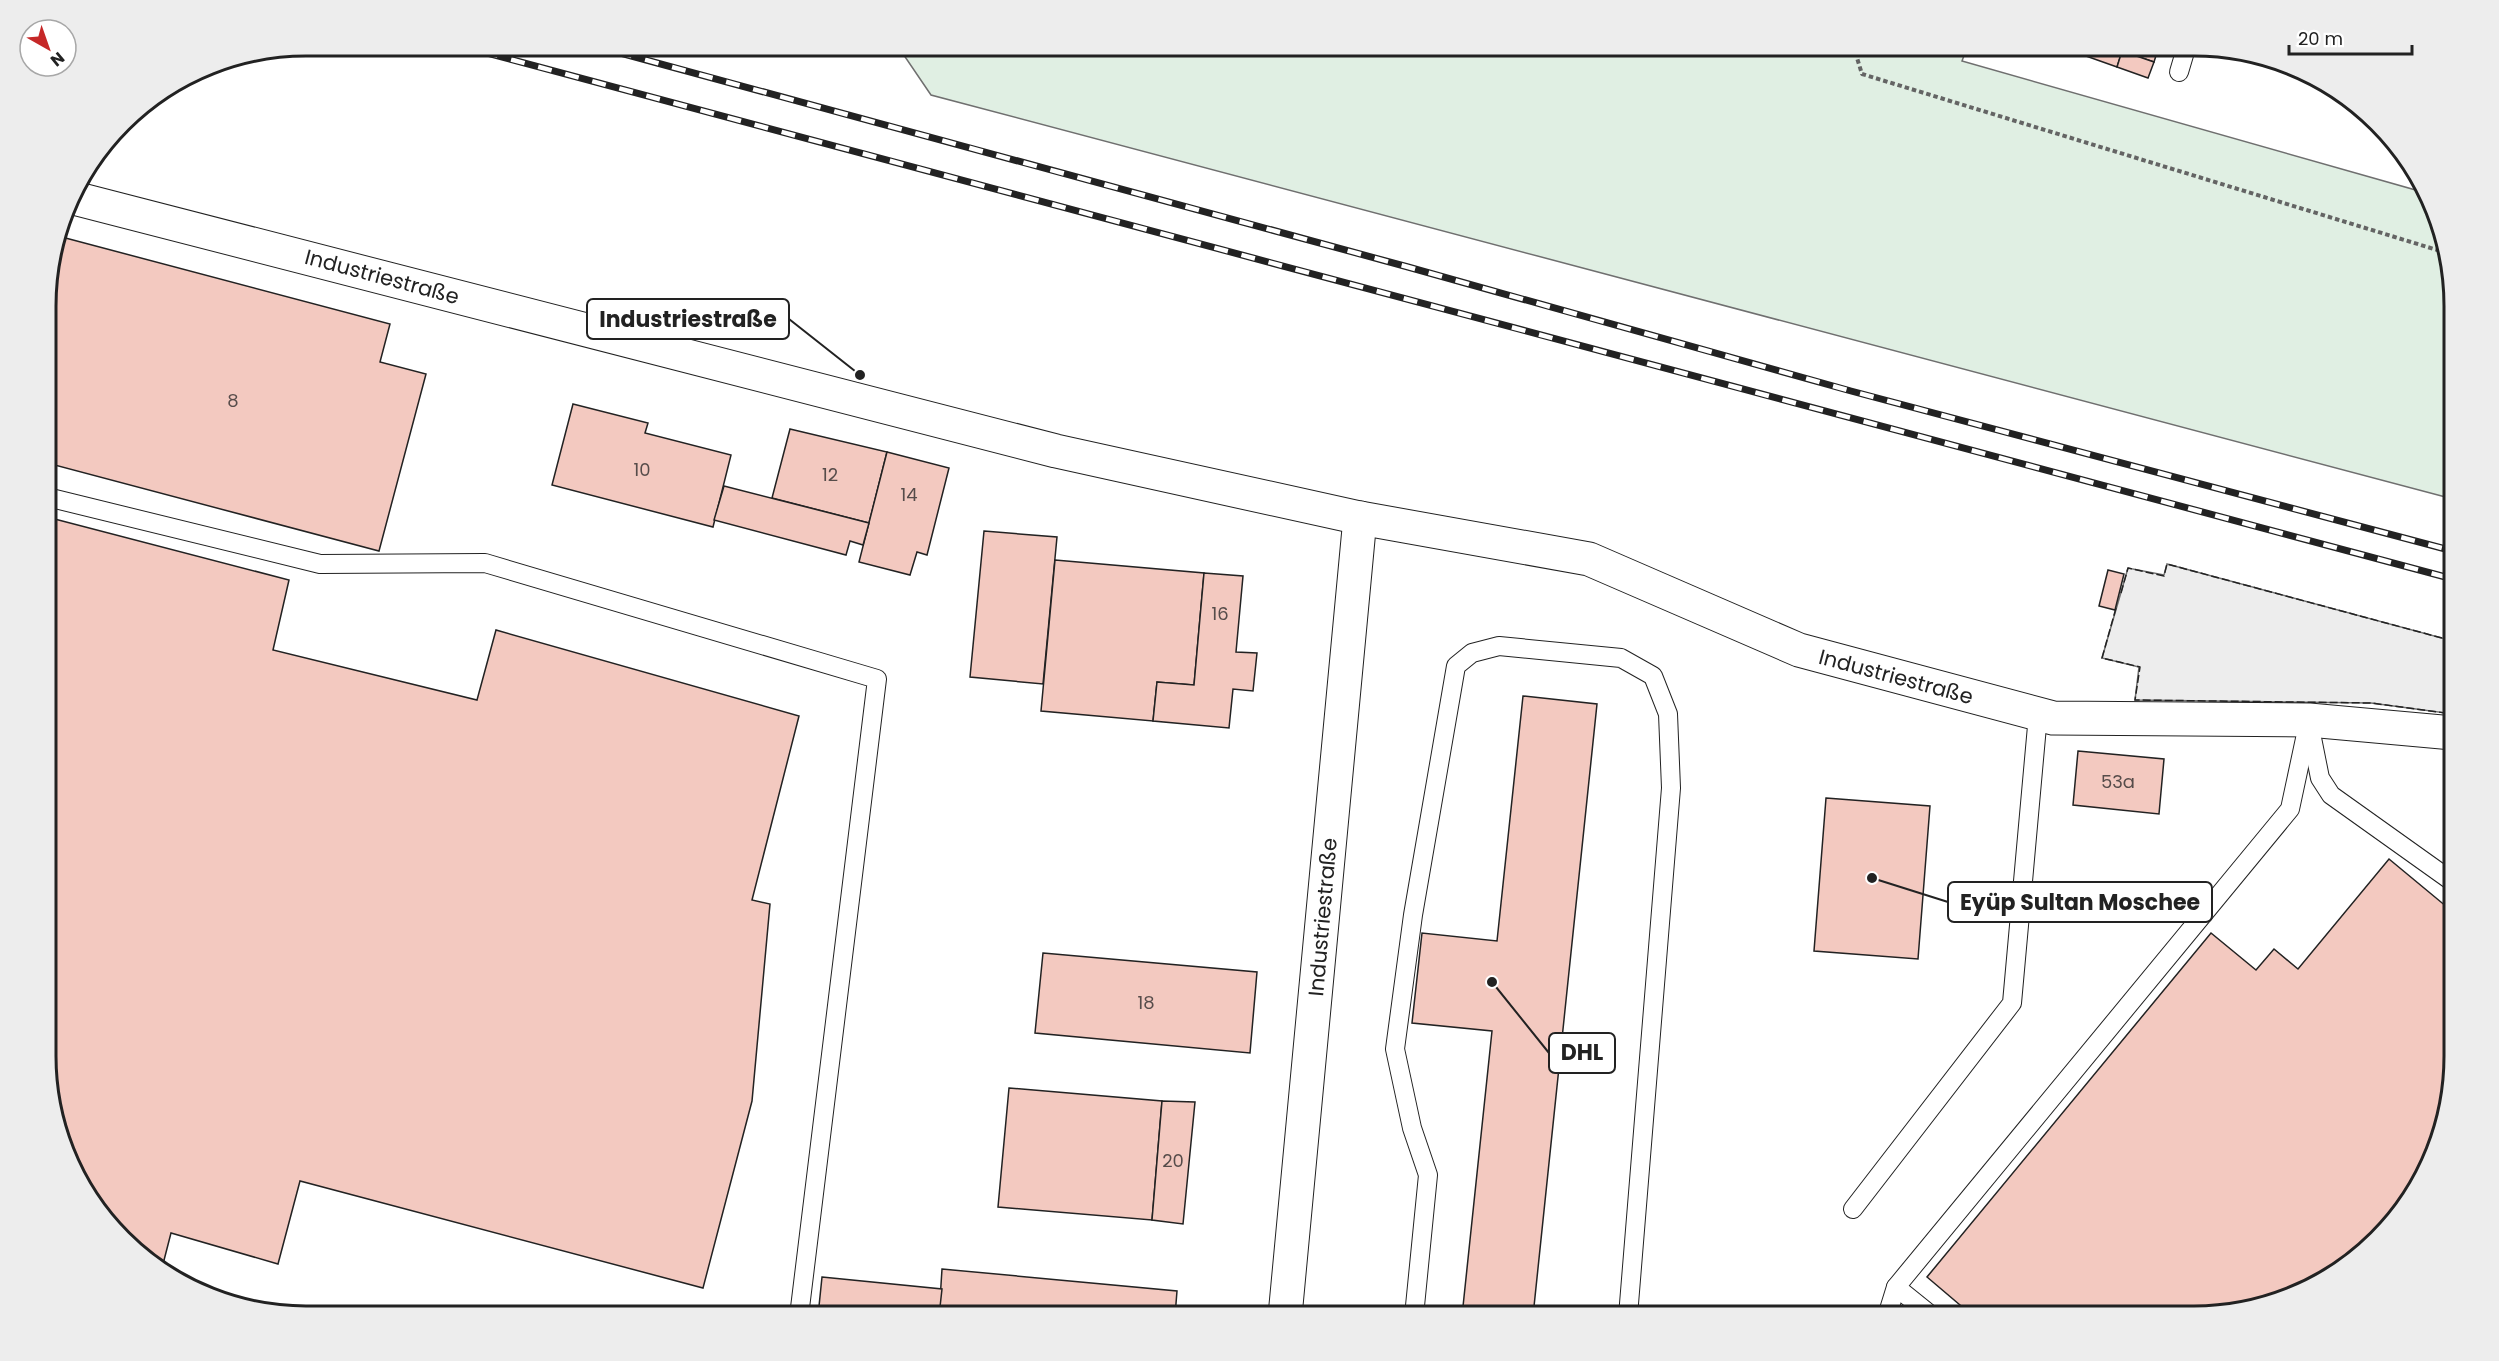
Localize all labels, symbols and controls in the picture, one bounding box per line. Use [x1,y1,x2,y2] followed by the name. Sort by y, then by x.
[18,18,78,78] north arrow
[2289,18,2412,56] scale bar
[2298,26,2343,51] text: 20 m
[45,46,69,72] text: N
[302,242,463,311] street label: Industriestraße
[587,299,789,339] callout: Industriestraße
[599,304,777,335] text: Industriestraße
[227,388,239,413] house number: 8
[633,457,651,482] house number: 10
[822,462,838,487] house number: 12
[900,482,918,507] house number: 14
[1211,601,1229,626] house number: 16
[1816,642,1977,711] street label: Industriestraße
[2101,769,2135,794] house number: 53a
[1301,837,1344,997] street label: Industriestraße
[1948,882,2212,922] callout: Eyüp Sultan Moschee
[1960,887,2200,918] text: Eyüp Sultan Moschee
[1137,990,1155,1015] house number: 18
[1549,1033,1615,1073] callout: DHL
[1561,1037,1604,1068] text: DHL
[1162,1148,1184,1173] house number: 20

